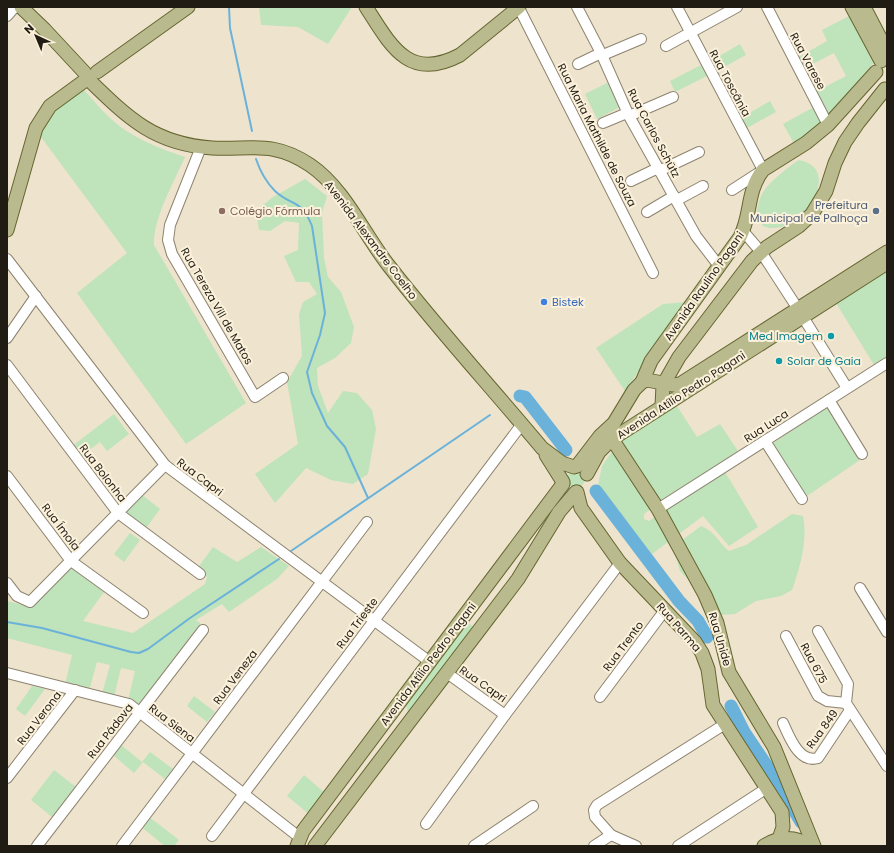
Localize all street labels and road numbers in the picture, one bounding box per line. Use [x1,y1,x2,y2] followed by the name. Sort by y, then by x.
[786,30,830,92] street label: Rua Varese
[706,47,754,119] street label: Rua Toscânia
[554,61,640,209] street label: Rua Maria Mathilde de Souza
[624,86,684,180] street label: Rua Carlos Schütz
[321,177,421,303] street label: Avenida Alexandre Coelho
[660,228,748,344] street label: Avenida Raulino Pagani
[177,245,257,368] street label: Rua Tereza Vill de Matos
[613,347,749,443] street label: Avenida Atílio Pedro Pagani
[741,406,791,446] street label: Rua Luca
[76,441,130,505] street label: Rua Bolonha
[174,454,227,500] street label: Rua Capri
[38,500,84,554] street label: Rua Ímola
[332,594,382,652] street label: Rua Trieste
[376,599,480,729] street label: Avenida Atílio Pedro Pagani
[653,599,705,655] street label: Rua Parma
[705,610,735,668] street label: Rua Unide
[599,618,647,674] street label: Rua Trento
[797,640,831,686] street label: Rua 675
[209,646,261,708] street label: Rua Veneza
[456,662,510,706] street label: Rua Capri
[13,688,65,748] street label: Rua Verona
[83,700,137,762] street label: Rua Pádova
[146,700,198,746] street label: Rua Siena
[802,706,842,752] street label: Rua 849

